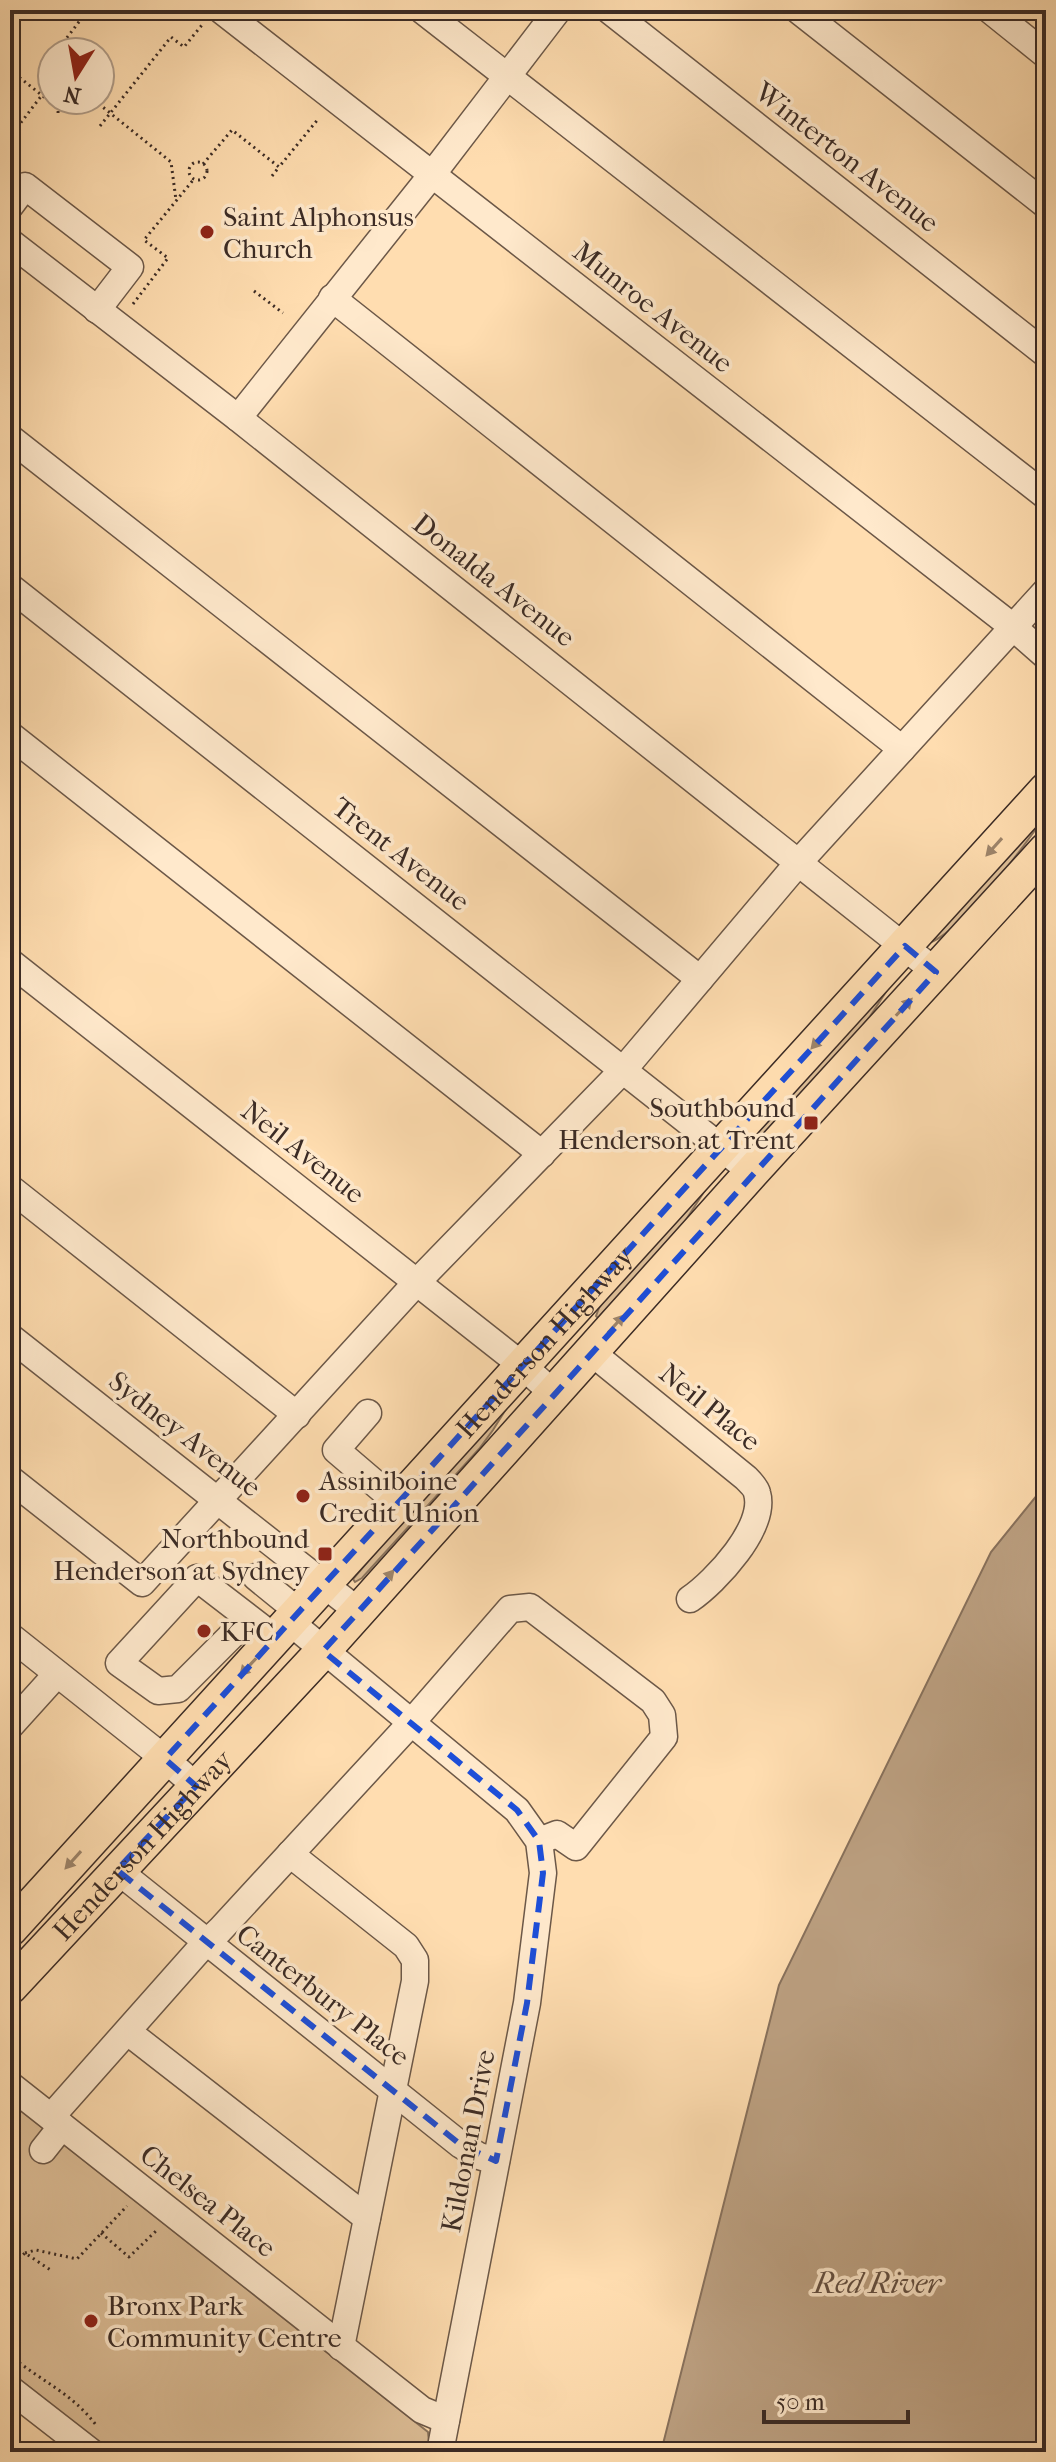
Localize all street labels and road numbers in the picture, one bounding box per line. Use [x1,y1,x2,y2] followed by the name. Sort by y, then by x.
[748,74,946,239] street label: Winterton Avenue
[567,234,740,380] street label: Munroe Avenue
[406,506,582,654] street label: Donalda Avenue
[326,790,476,918] street label: Trent Avenue
[235,1094,371,1210] street label: Neil Avenue
[449,1238,641,1444] street label: Henderson Highway
[653,1356,767,1458] street label: Neil Place
[102,1364,268,1504] street label: Sydney Avenue
[46,1742,240,1947] street label: Henderson Highway
[230,1917,416,2073] street label: Canterbury Place
[434,2047,502,2235] street label: Kildonan Drive
[134,2138,282,2264] street label: Chelsea Place

